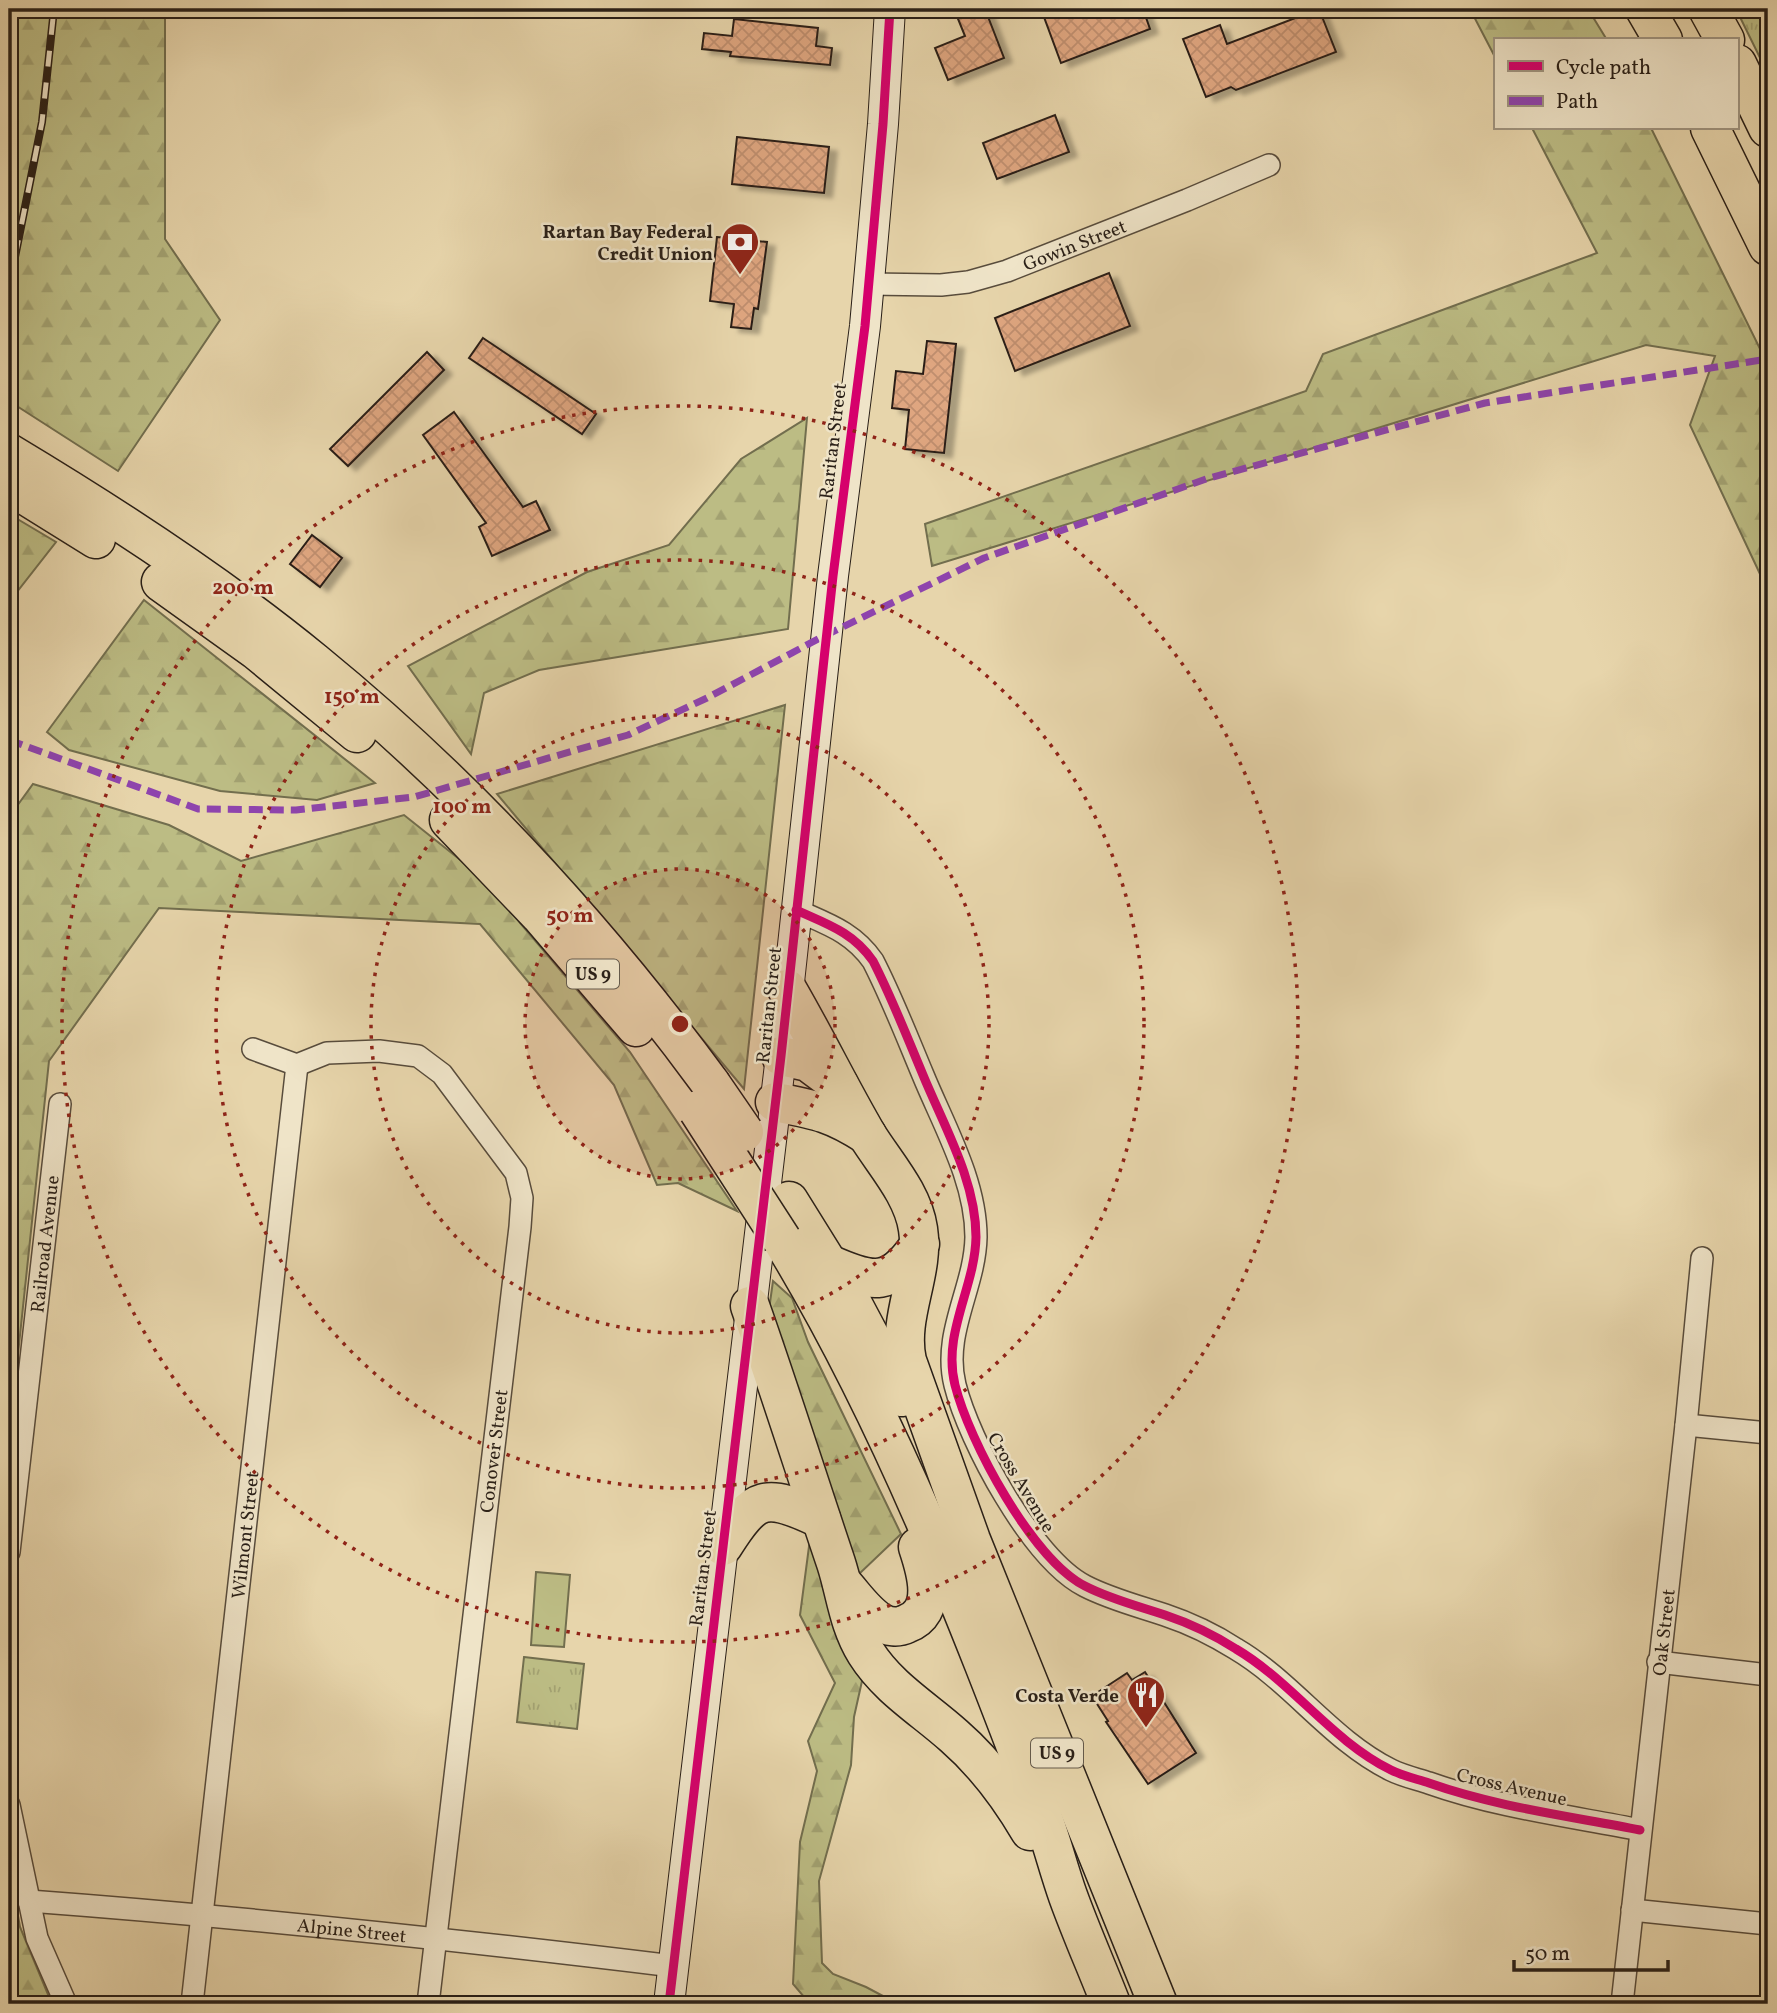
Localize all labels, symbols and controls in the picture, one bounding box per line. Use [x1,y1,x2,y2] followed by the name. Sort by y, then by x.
[1494,38,1738,130] legend
[1556,54,1651,83] text: Cycle path
[1556,88,1598,117] text: Path
[1019,214,1131,278] street label: Gowin Street
[543,220,713,268] place label: Rartan Bay Federal Credit Union
[719,221,761,276] bank icon: Rartan Bay Federal Credit Union
[814,381,854,501] street label: Raritan Street
[212,574,274,603] text: 200 m
[324,683,380,712] text: 150 m
[432,793,492,822] text: 100 m
[546,902,594,931] text: 50 m
[751,945,789,1065] street label: Raritan Street
[567,959,619,988] road number: US 9
[668,1012,692,1036] centre of rings
[25,1174,67,1314] street label: Railroad Avenue
[475,1388,515,1514] street label: Conover Street
[980,1428,1060,1538] street label: Cross Avenue
[226,1470,267,1600] street label: Wilmont Street
[684,1508,724,1628] street label: Raritan Street
[1647,1587,1683,1677] street label: Oak Street
[1125,1674,1167,1729] restaurant icon: Costa Verde
[1015,1684,1119,1710] place label: Costa Verde
[1031,1738,1083,1768] road number: US 9
[1454,1763,1569,1813] street label: Cross Avenue
[296,1913,408,1950] street label: Alpine Street
[1514,1929,1668,1973] scale bar
[1525,1940,1570,1969] text: 50 m

